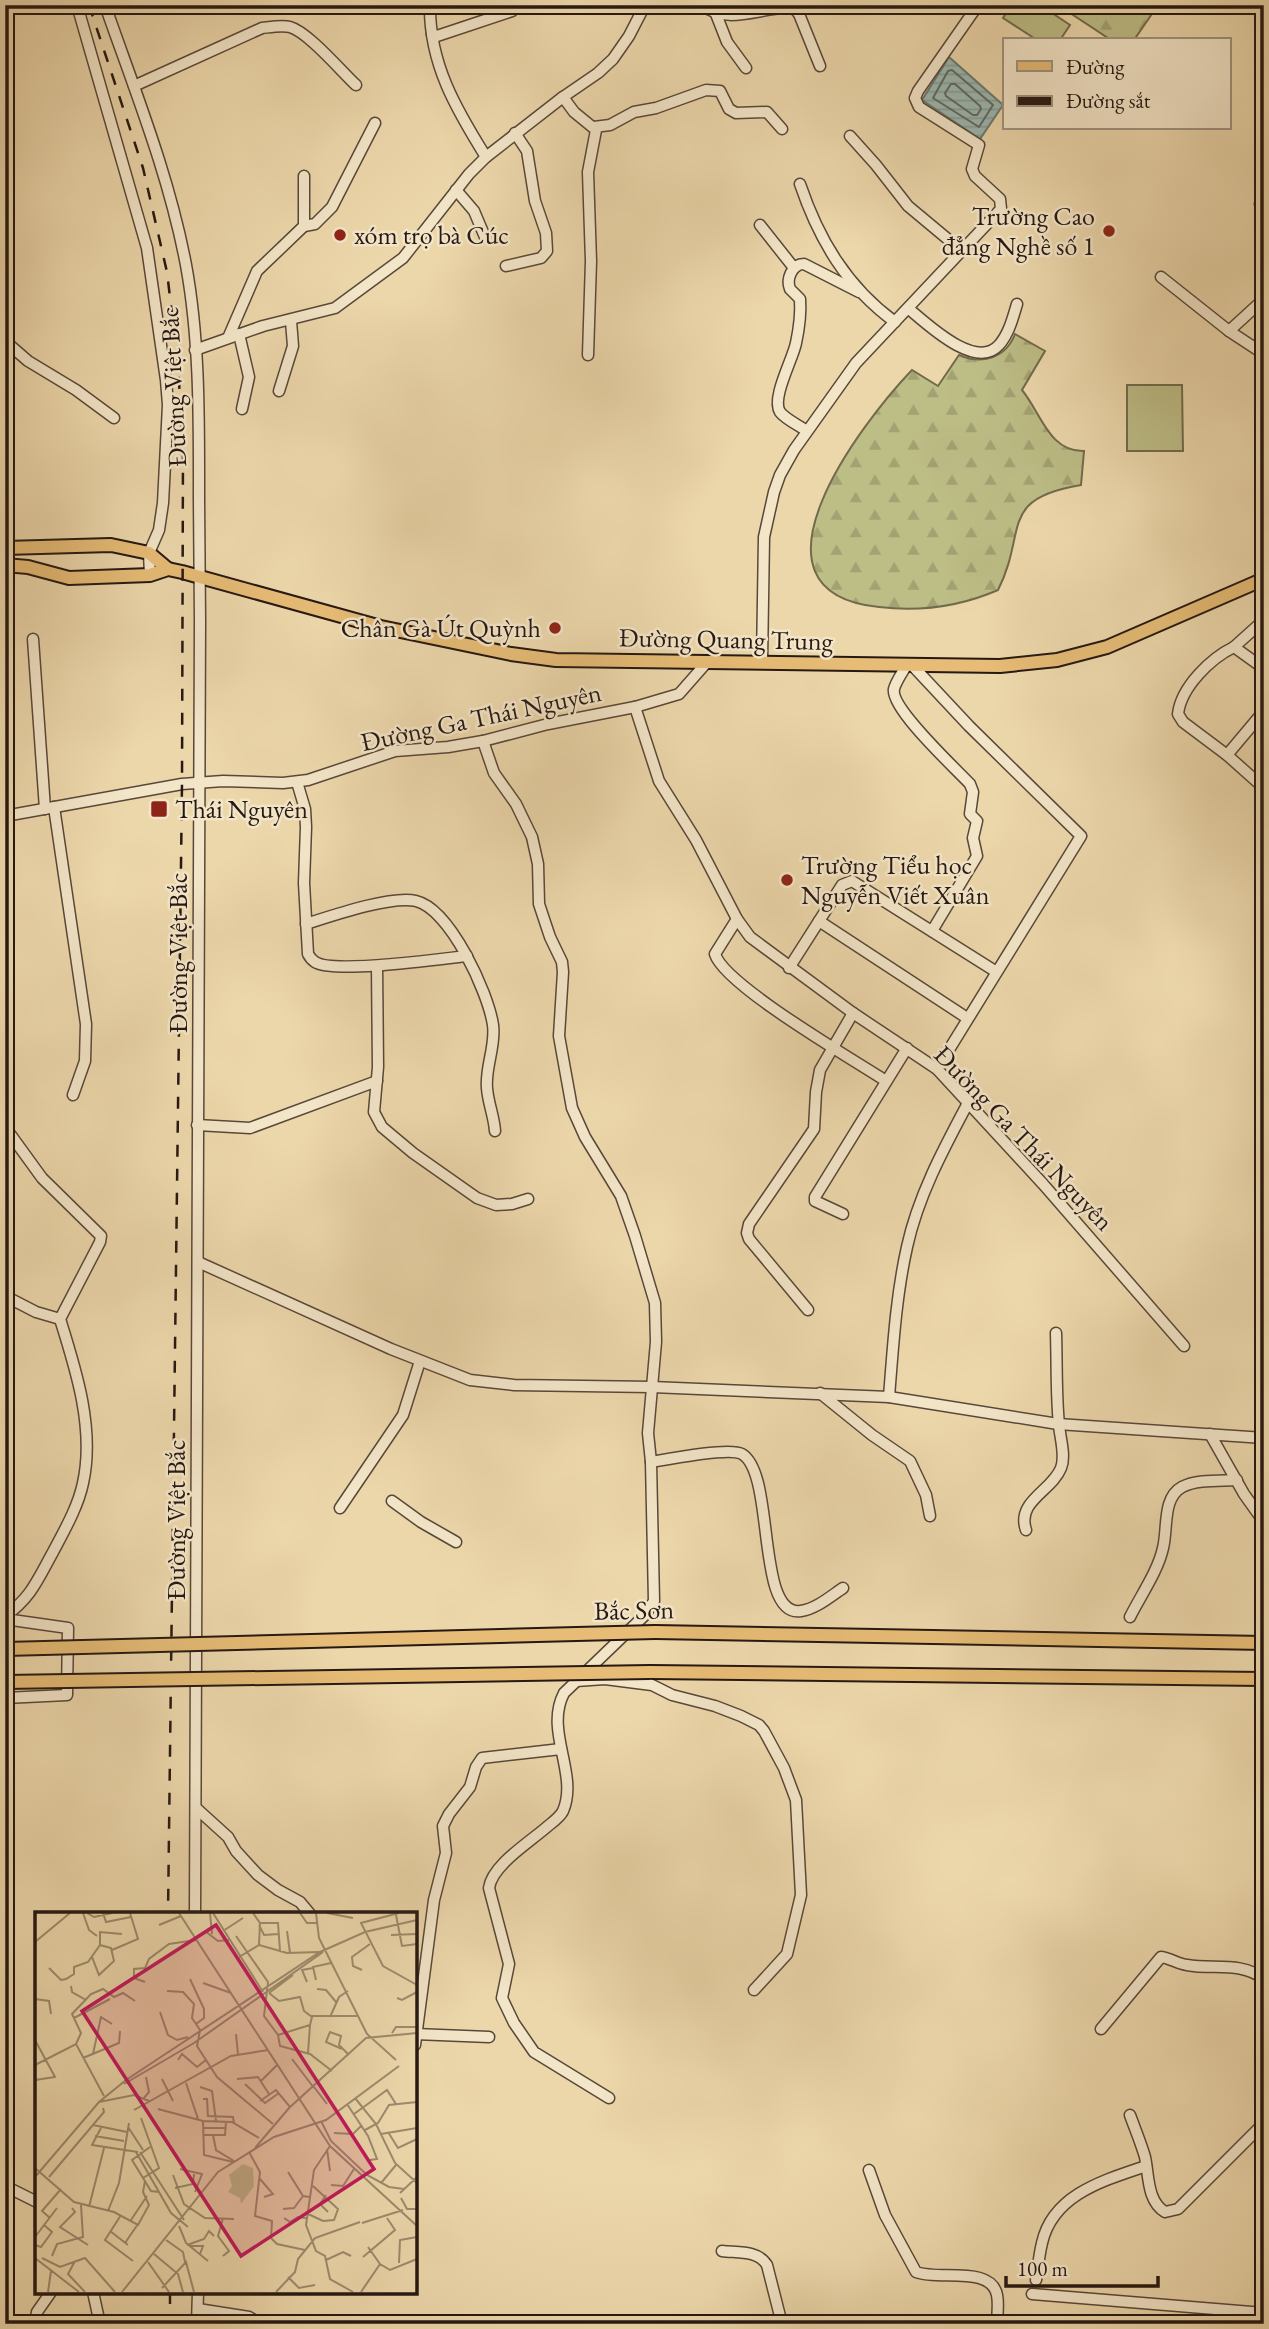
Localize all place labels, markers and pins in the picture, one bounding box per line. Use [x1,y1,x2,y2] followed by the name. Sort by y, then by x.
[942,199,1095,263] place label: Trường Cao đẳng Nghề số 1
[354,218,509,252] place label: xóm trọ bà Cúc
[1101,223,1117,239] marker: Trường Cao đẳng Nghề số 1
[332,227,348,243] marker: xóm trọ bà Cúc
[341,611,541,645] place label: Chân Gà Út Quỳnh
[547,620,563,636] marker: Chân Gà Út Quỳnh
[175,792,308,826] place label: Thái Nguyên
[149,799,169,819] marker: Thái Nguyên
[801,848,990,912] place label: Trường Tiểu học Nguyễn Viết Xuân
[779,872,795,888] marker: Trường Tiểu học Nguyễn Viết Xuân

